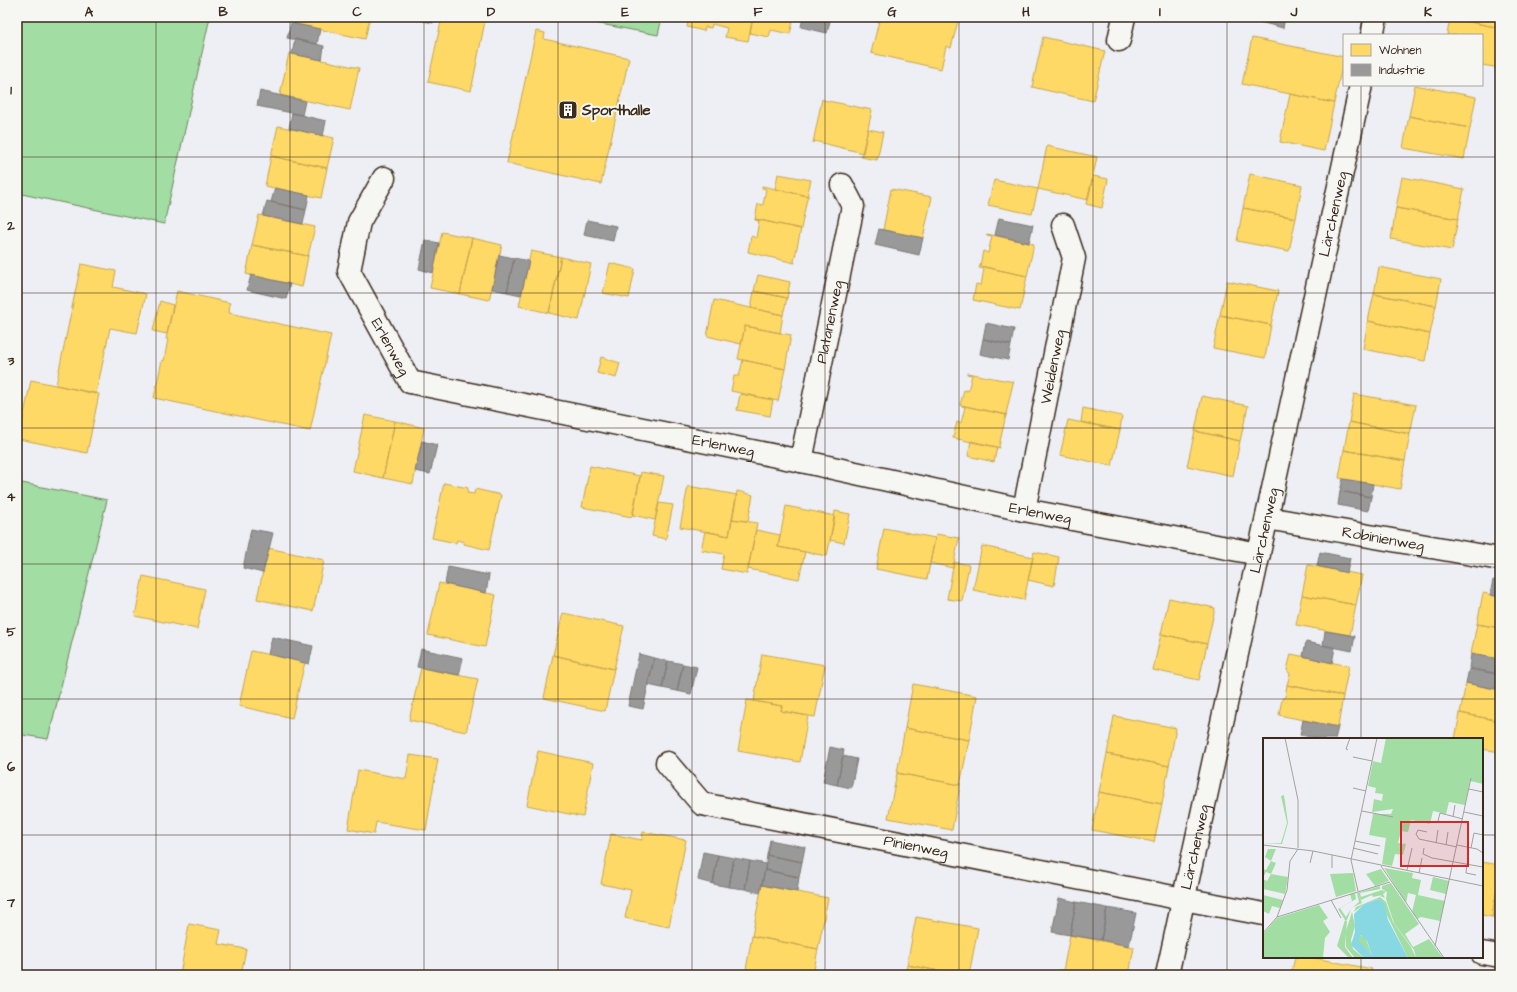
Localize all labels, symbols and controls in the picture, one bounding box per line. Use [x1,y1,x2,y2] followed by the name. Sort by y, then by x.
[85,3,94,21] text: A
[218,3,228,21] text: B
[352,3,362,21] text: C
[487,3,496,21] text: D
[621,3,629,21] text: E
[753,3,763,21] text: F
[887,3,897,21] text: G
[1022,3,1030,21] text: H
[1159,3,1161,21] text: I
[1290,3,1298,21] text: J
[1424,3,1432,21] text: K
[1343,34,1483,86] legend
[1379,42,1421,59] text: Wohnen
[1379,62,1425,79] text: Industrie
[10,81,12,99] text: 1
[557,99,579,121] building icon: Sporthalle
[581,100,651,121] place label: Sporthalle
[1314,169,1354,259] street label: Lärchenweg
[6,217,15,235] text: 2
[811,278,850,365] street label: Platanenweg
[366,314,415,380] street label: Erlenweg
[1035,327,1072,406] street label: Weidenweg
[7,352,15,370] text: 3
[690,429,757,463] street label: Erlenweg
[1245,486,1285,575] street label: Lärchenweg
[7,488,16,506] text: 4
[1007,497,1073,531] street label: Erlenweg
[1340,521,1426,558] street label: Robinienweg
[6,623,16,641] text: 5
[1263,738,1483,958] inset map
[7,758,16,776] text: 6
[1176,802,1216,892] street label: Lärchenweg
[882,830,950,864] street label: Pinienweg
[6,894,16,912] text: 7

